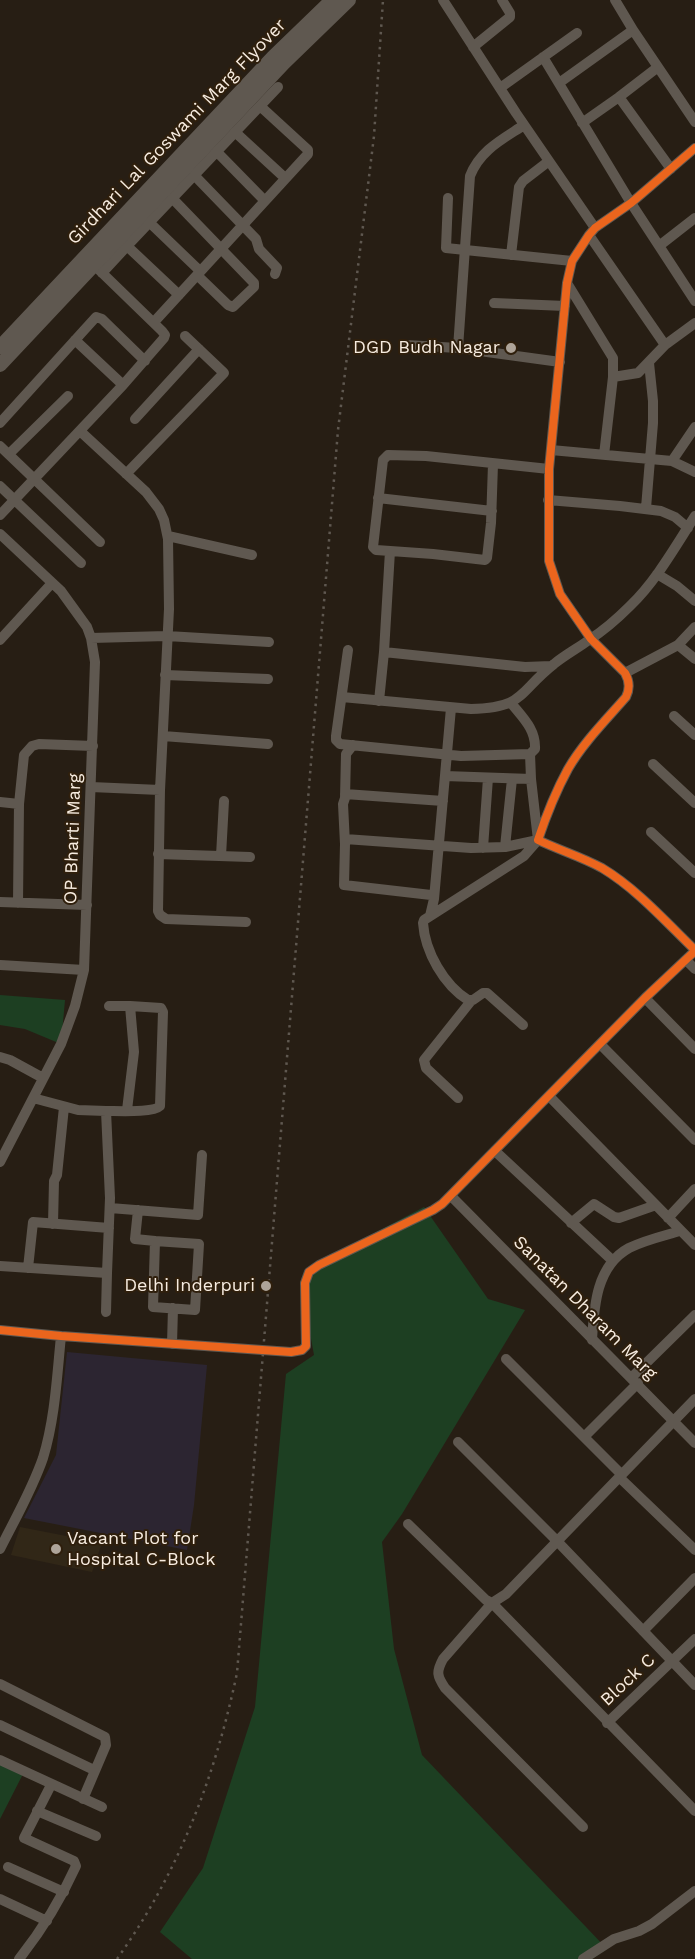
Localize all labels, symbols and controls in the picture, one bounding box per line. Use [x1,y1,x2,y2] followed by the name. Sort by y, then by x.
[63,15,291,249] street label: Girdhari Lal Goswami Marg Flyover
[353,337,500,359] place label: DGD Budh Nagar
[504,341,518,355] marker: DGD Budh Nagar
[60,773,86,905] street label: OP Bharti Marg
[509,1232,661,1384] street label: Sanatan Dharam Marg
[124,1275,255,1297] place label: Delhi Inderpuri
[259,1279,273,1293] marker: Delhi Inderpuri
[67,1528,215,1570] place label: Vacant Plot for Hospital C-Block
[49,1542,63,1556] marker: Vacant Plot for Hospital C-Block
[596,1649,660,1711] street label: Block C

